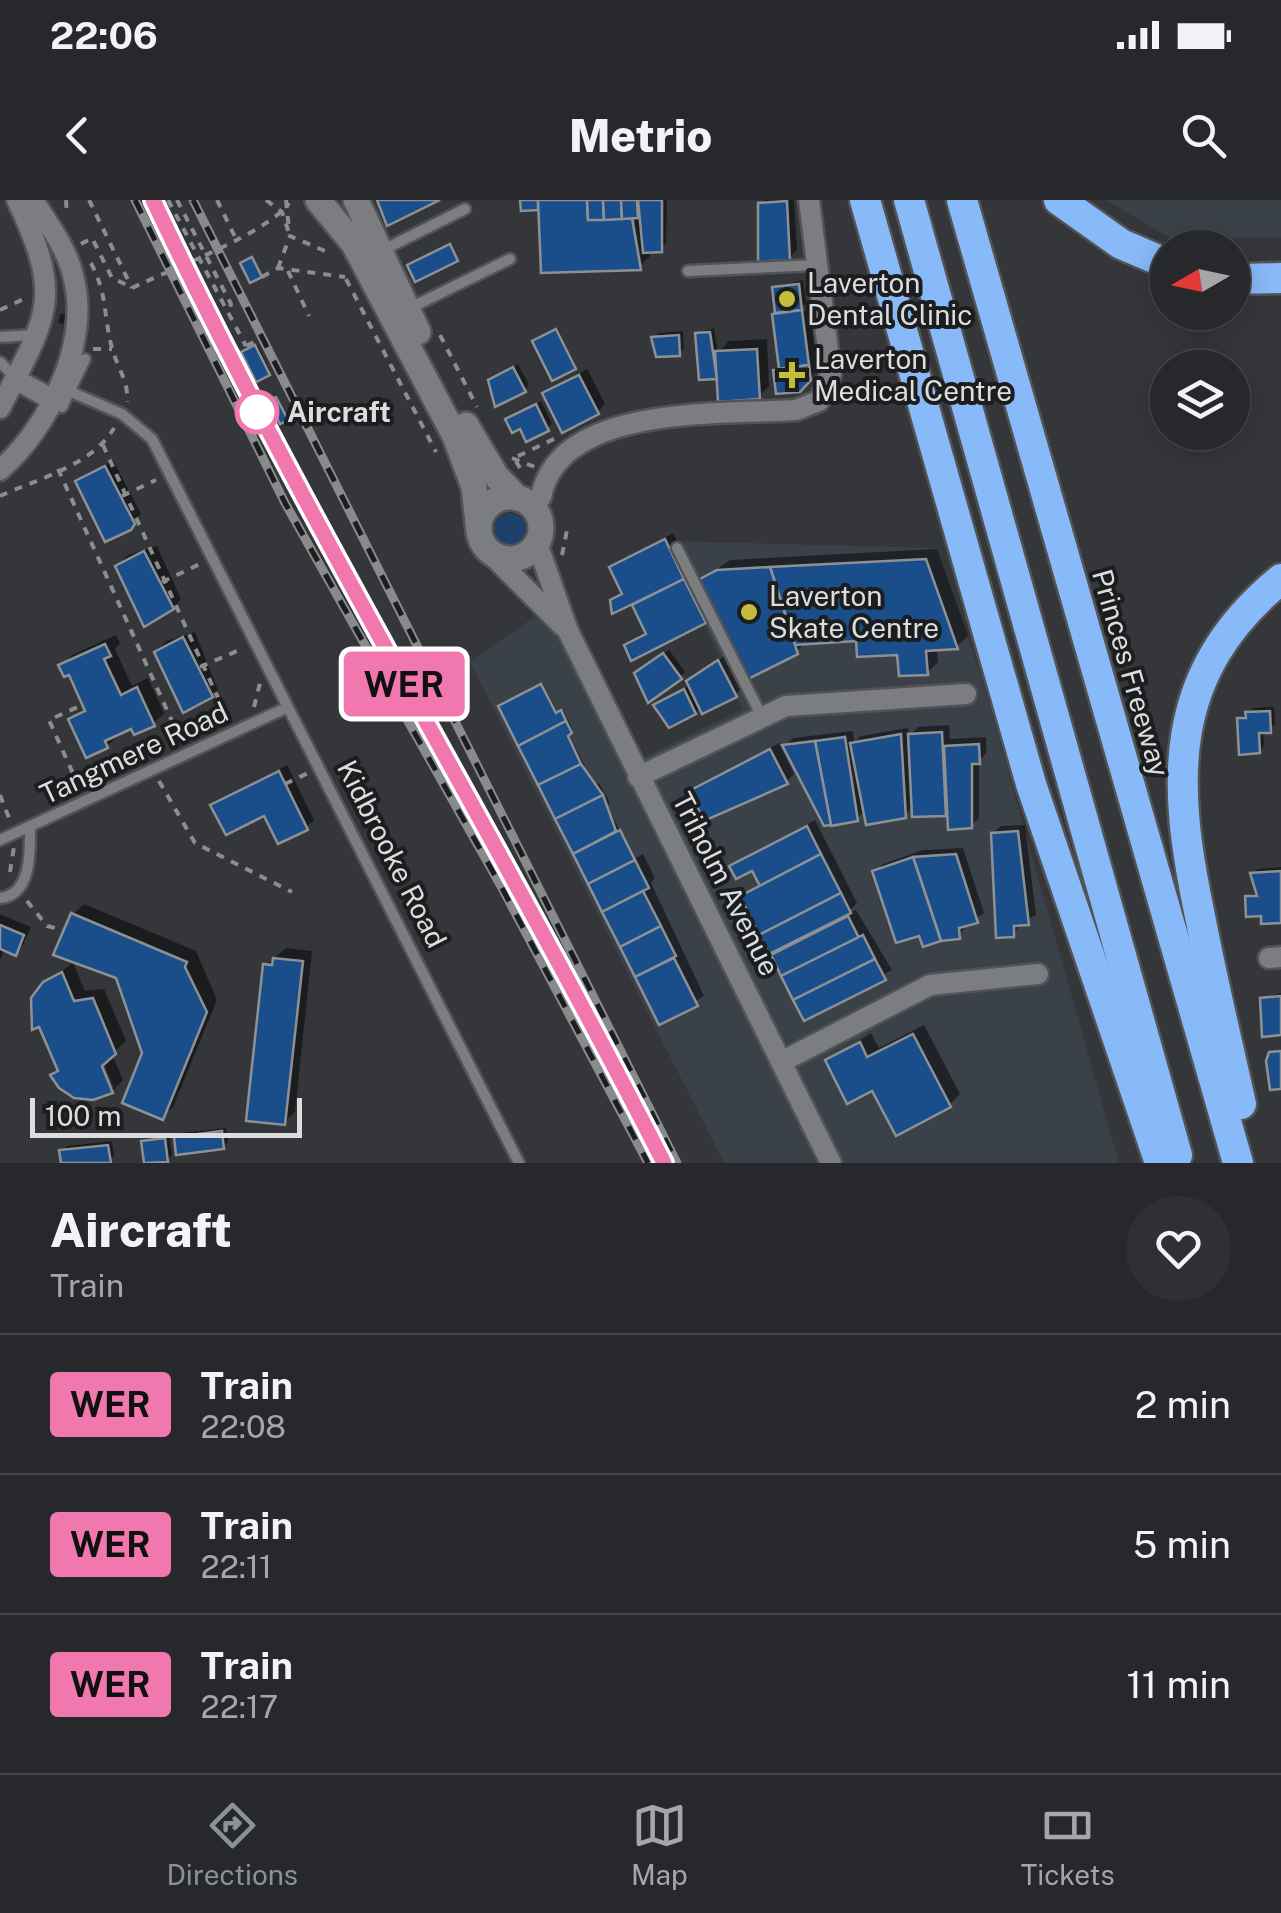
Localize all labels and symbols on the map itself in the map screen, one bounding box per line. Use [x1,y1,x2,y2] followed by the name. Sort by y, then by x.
[1150,230,1250,330] north arrow
[807,266,972,331] place label: Laverton Dental Clinic
[776,288,798,310] marker: Laverton Dental Clinic
[814,342,1012,407] place label: Laverton Medical Centre
[779,362,805,388] marker: Laverton Medical Centre
[236,391,278,433] marker: Aircraft
[287,395,391,428] place label: Aircraft
[1086,565,1177,780] street label: Princes Freeway
[769,579,939,644] place label: Laverton Skate Centre
[738,601,760,623] marker: Laverton Skate Centre
[346,652,462,716] line badge: WER
[35,695,233,811] street label: Tangmere Road
[331,755,454,953] street label: Kidbrooke Road
[666,787,787,981] street label: Triholm Avenue
[30,1093,302,1138] scale bar

